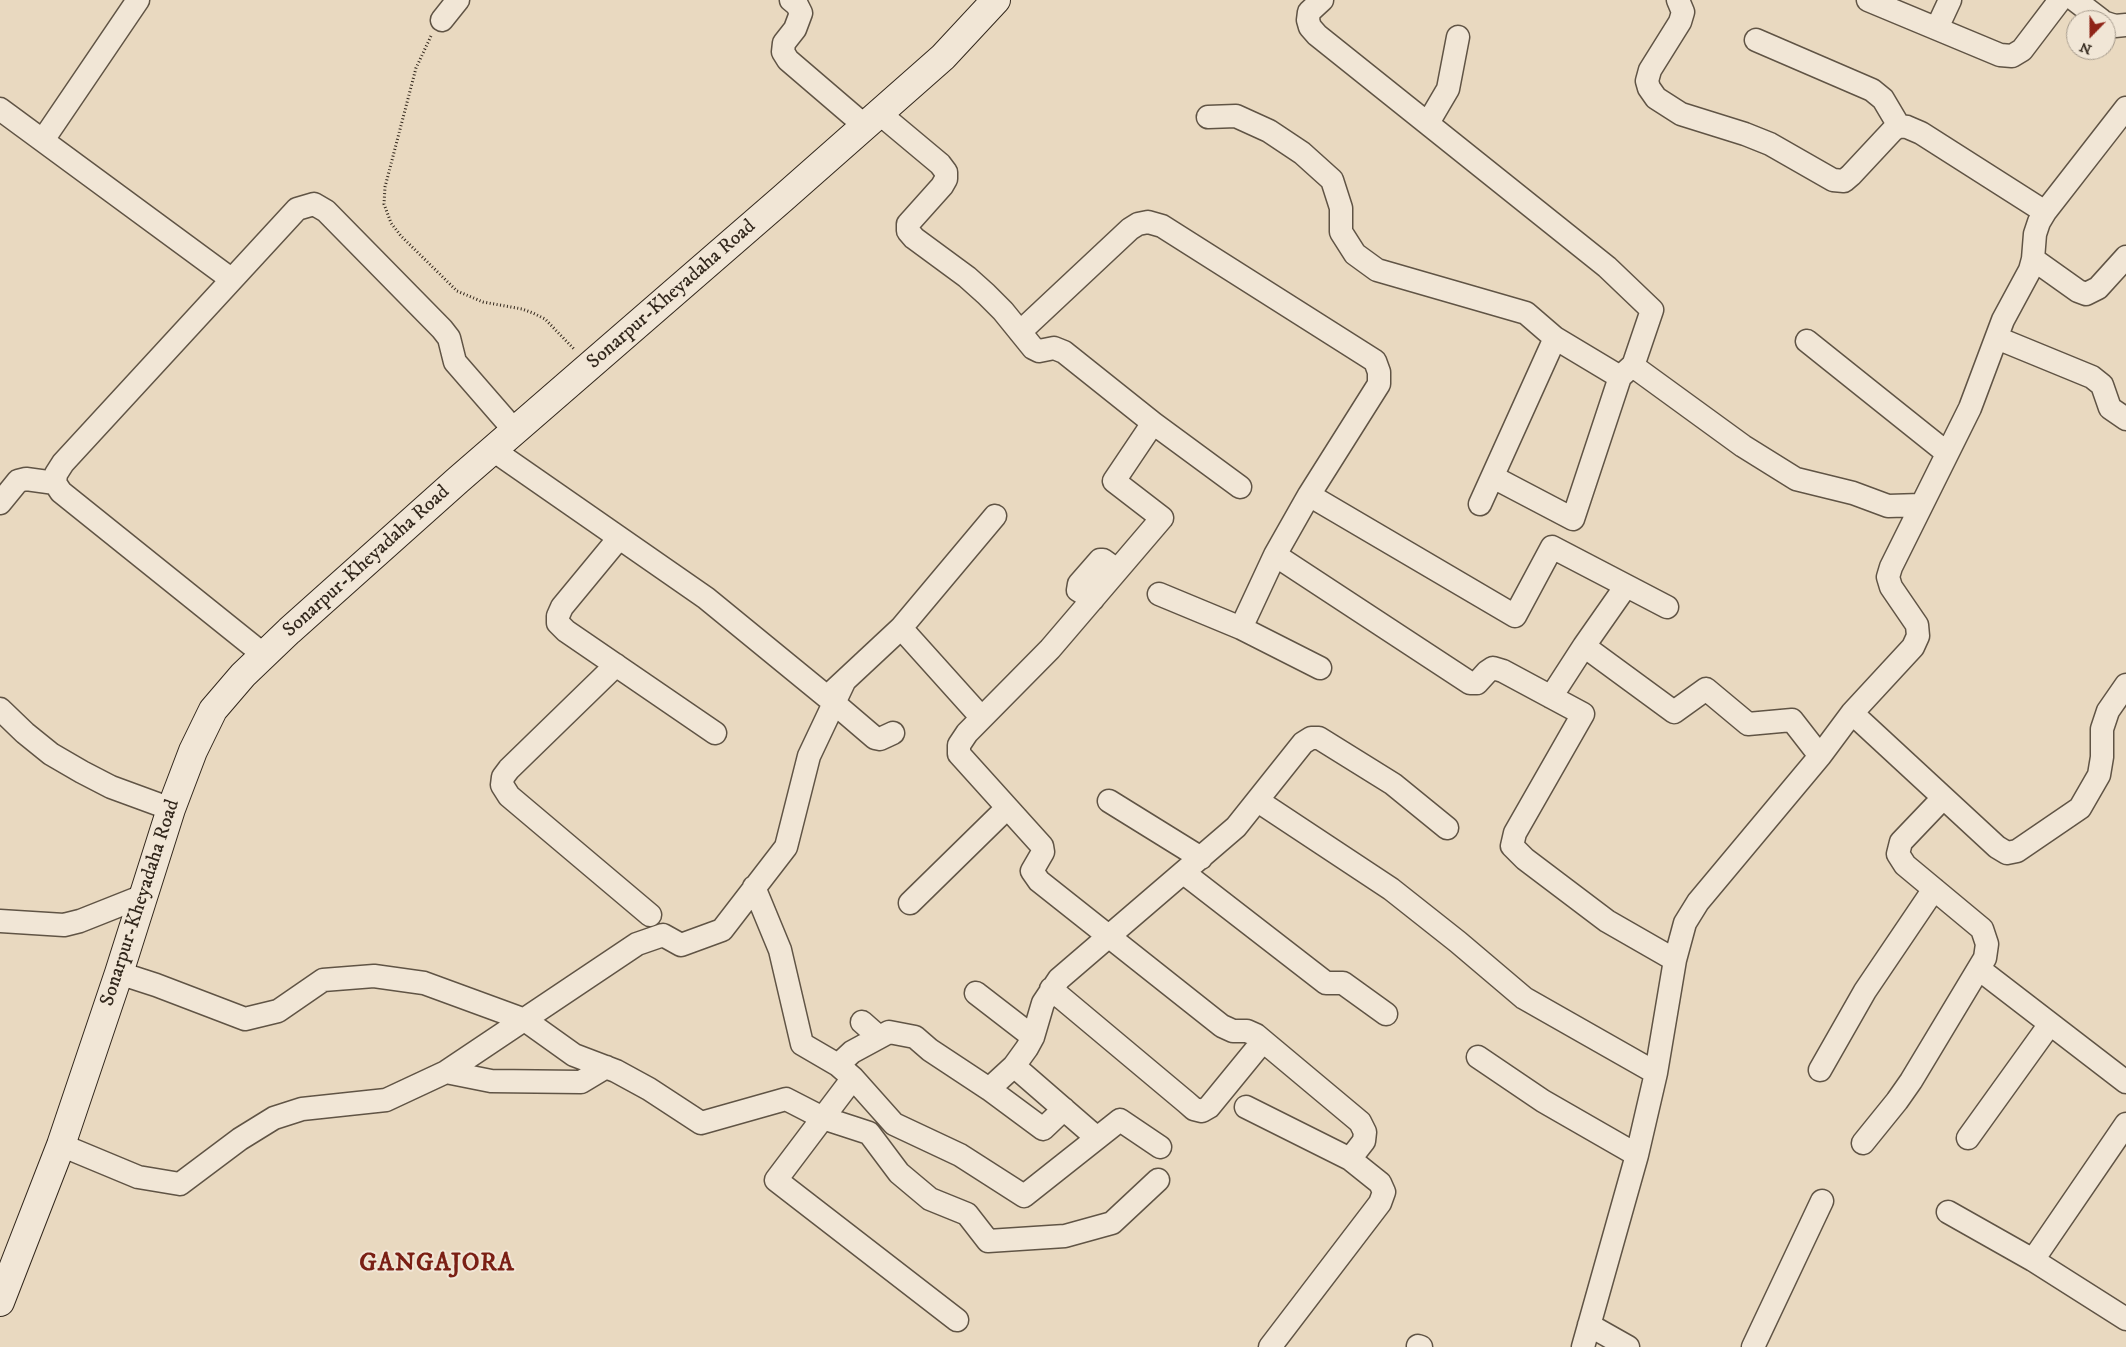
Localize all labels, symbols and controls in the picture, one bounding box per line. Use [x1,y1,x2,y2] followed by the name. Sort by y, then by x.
[2066,10,2116,60] north arrow
[2077,37,2094,58] text: N
[583,215,761,375] street label: Sonarpur-Kheyadaha Road
[279,481,455,643] street label: Sonarpur-Kheyadaha Road
[96,797,186,1009] street label: Sonarpur-Kheyadaha Road
[358,1250,516,1280] district label: GANGAJORA

